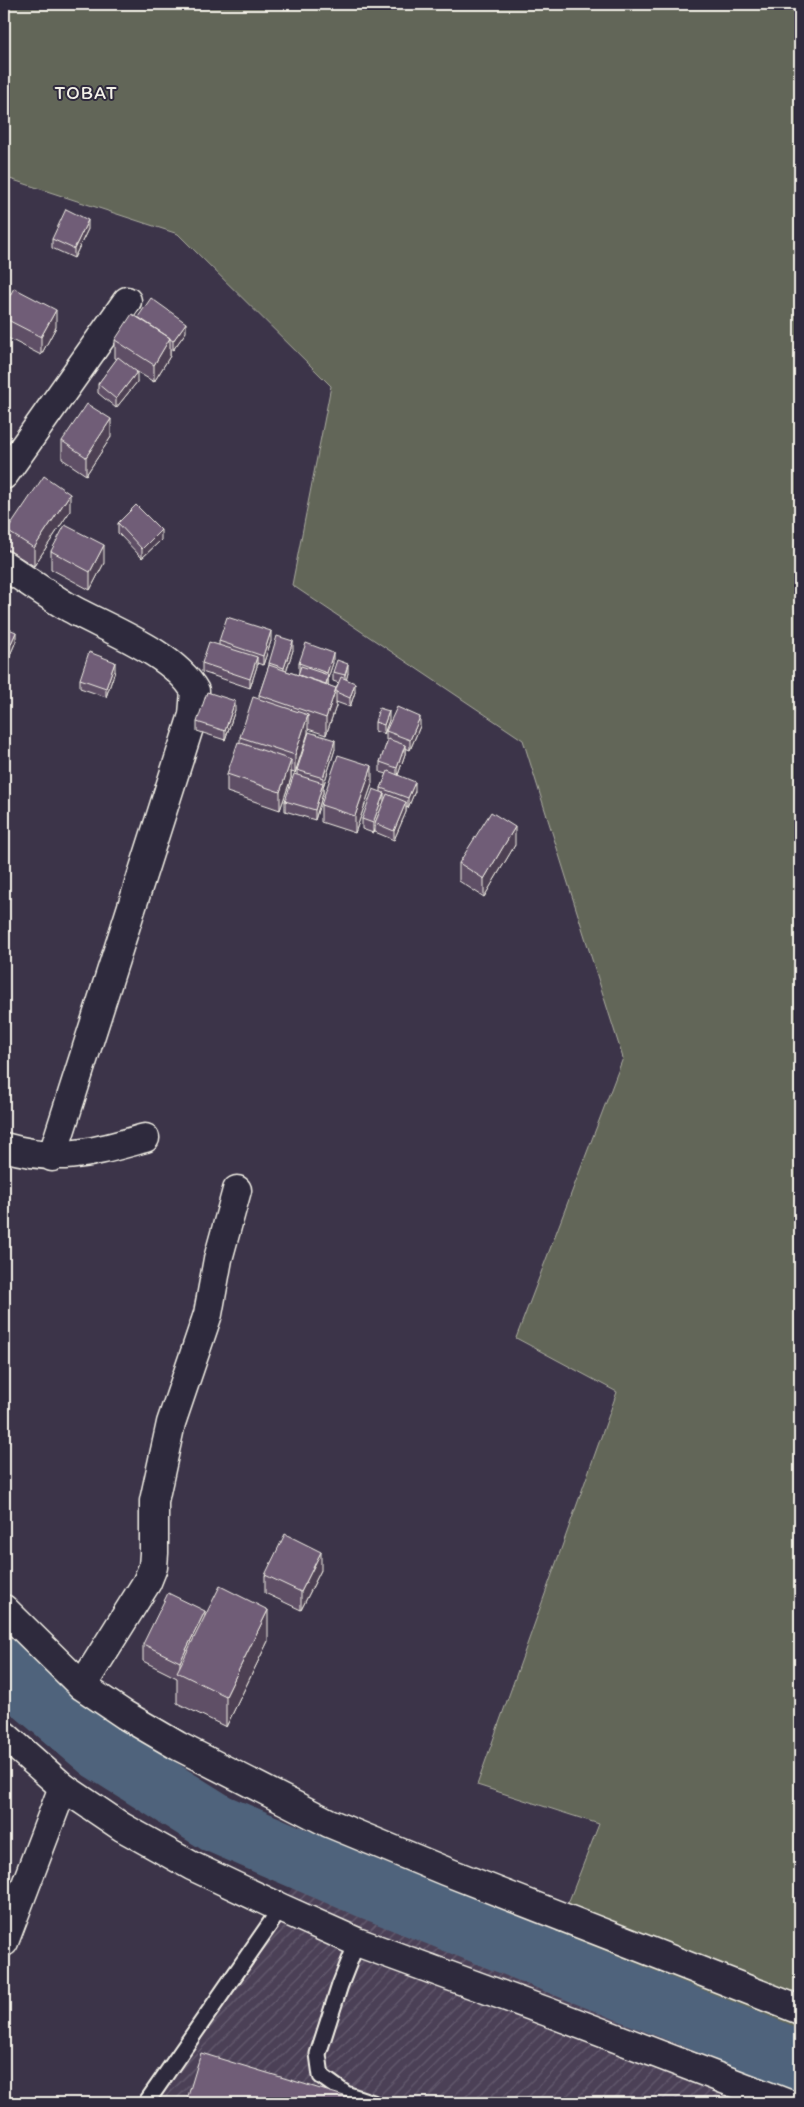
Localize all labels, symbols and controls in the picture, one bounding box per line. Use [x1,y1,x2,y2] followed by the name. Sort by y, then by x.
[54,81,118,104] district label: TOBAT

